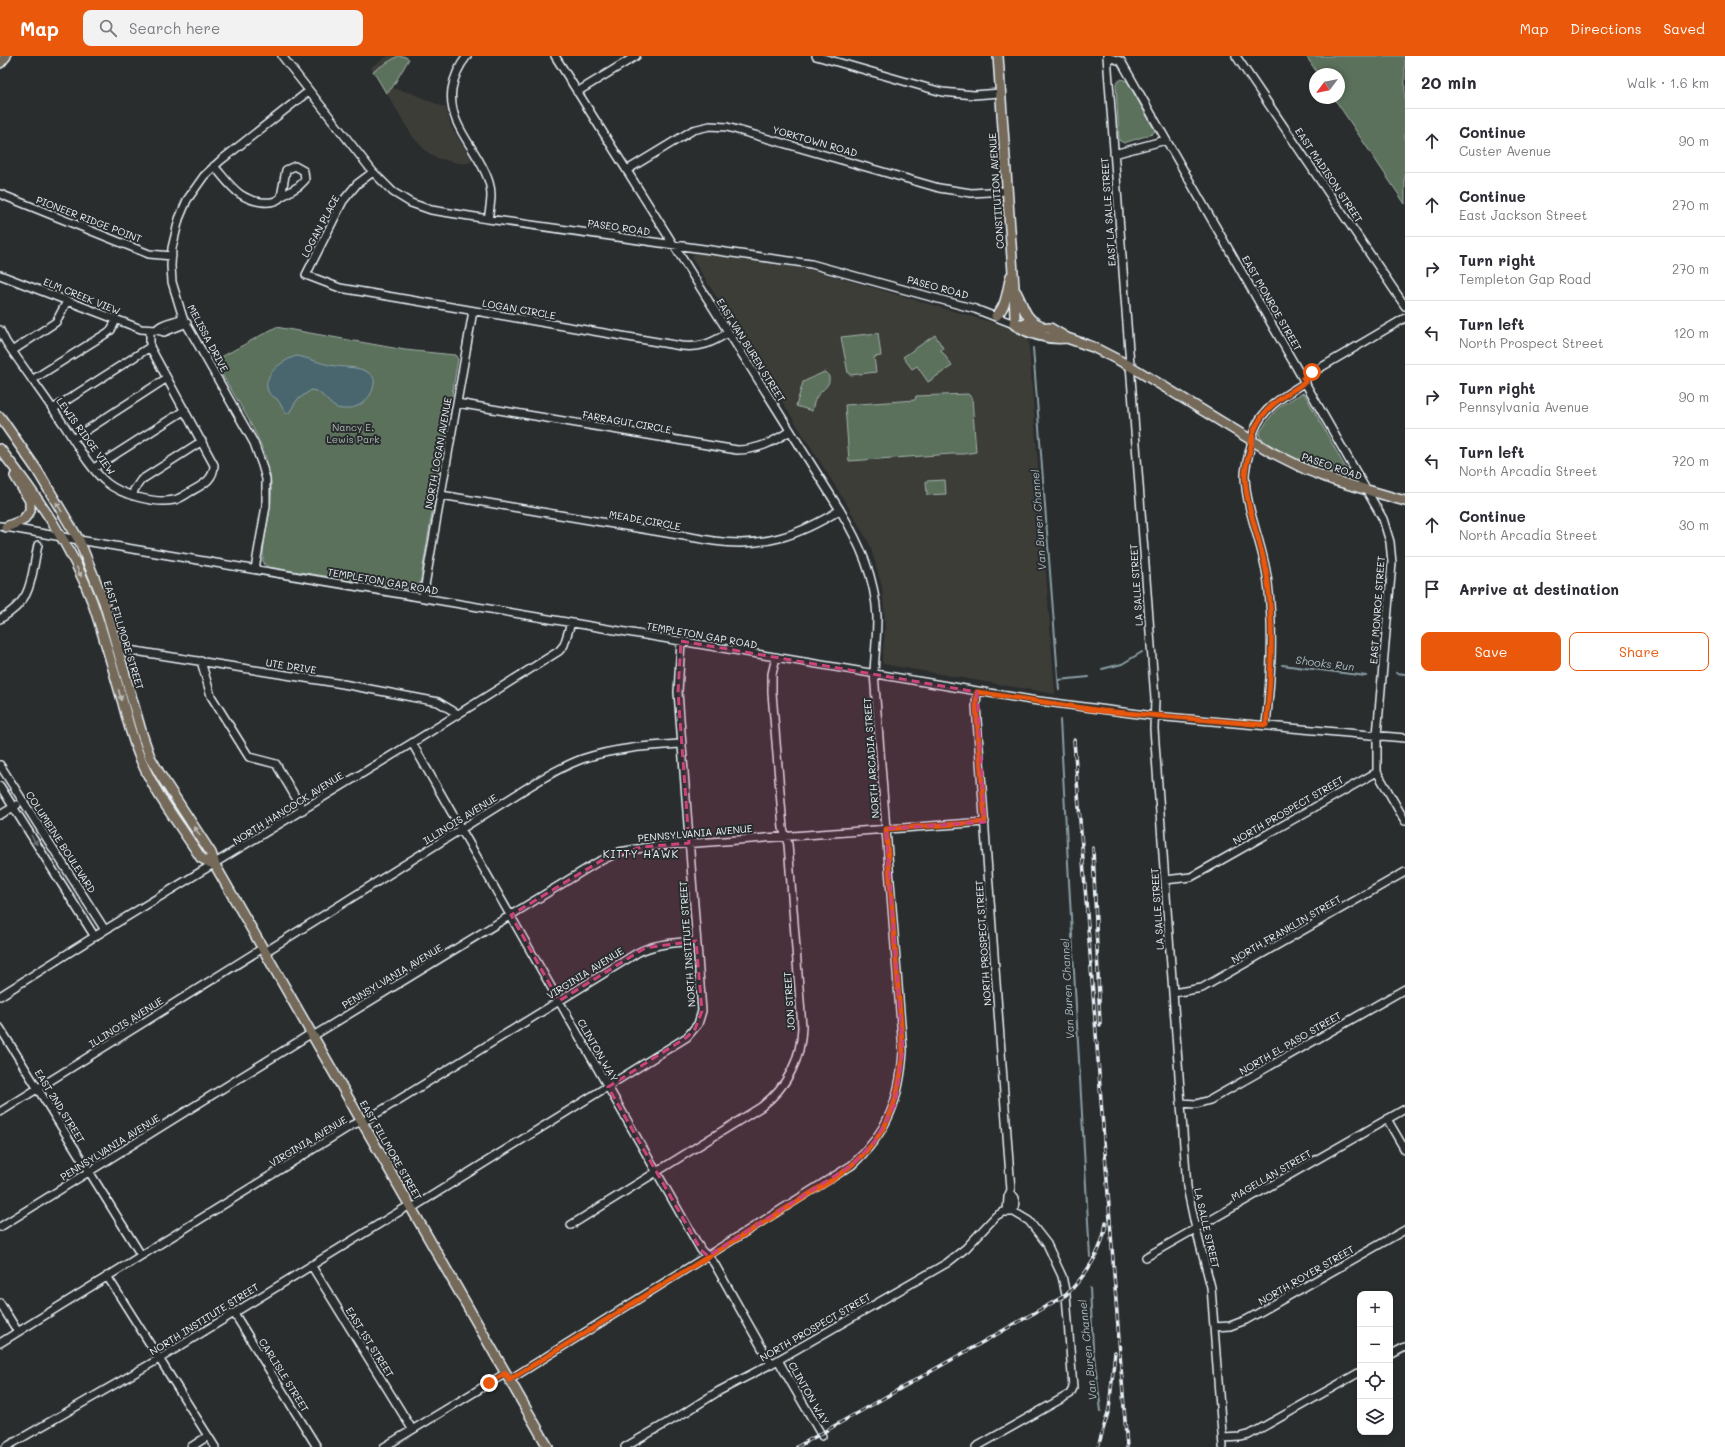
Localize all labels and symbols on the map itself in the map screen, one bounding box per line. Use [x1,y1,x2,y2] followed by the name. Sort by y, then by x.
[1309,68,1345,104] north arrow
[771,122,859,160] street label: YORKTOWN ROAD
[1292,125,1366,226] street label: EAST MADISON STREET
[985,132,1007,249] street label: CONSTITUTION AVENUE
[1097,157,1119,267] street label: EAST LA SALLE STREET
[34,192,144,246] street label: PIONEER RIDGE POINT
[298,192,342,260] street label: LOGAN PLACE
[587,216,651,238] street label: PASEO ROAD
[1239,253,1305,354] street label: EAST MONROE STREET
[906,272,970,302] street label: PASEO ROAD
[41,274,123,318] street label: ELM CREEK VIEW
[481,296,557,322] street label: LOGAN CIRCLE
[713,296,789,405] street label: EAST VAN BUREN STREET
[184,302,232,374] street label: MELISSA DRIVE
[1303,363,1321,381] route start
[53,395,119,478] street label: LEWIS RIDGE VIEW
[421,396,455,510] street label: NORTH LOGAN AVENUE
[581,407,673,437] street label: FARRAGUT CIRCLE
[327,420,380,446] park label: Nancy E. Lewis Park
[1300,449,1364,483] street label: PASEO ROAD
[1027,469,1049,571] water label: Van Buren Channel
[56,501,63,513] one-way arrow
[608,507,682,533] street label: MEADE CIRCLE
[1126,543,1146,626] street label: LA SALLE STREET
[1366,555,1388,664] street label: EAST MONROE STREET
[327,564,440,598] street label: TEMPLETON GAP ROAD
[76,566,82,577] one-way arrow
[101,579,147,692] street label: EAST FILLMORE STREET
[646,618,759,652] street label: TEMPLETON GAP ROAD
[1295,652,1355,674] water label: Shooks Run
[265,655,318,677] street label: UTE DRIVE
[117,689,123,701] one-way arrow
[860,697,882,819] street label: NORTH ARCADIA STREET
[230,768,346,848] street label: NORTH HANCOCK AVENUE
[1230,772,1346,848] street label: NORTH PROSPECT STREET
[23,788,99,896] street label: COLUMBINE BOULEVARD
[420,790,500,847] street label: ILLINOIS AVENUE
[637,821,753,845] street label: PENNSYLVANIA AVENUE
[193,825,201,836] one-way arrow
[30,835,38,845] one-way arrow
[603,846,679,861] district label: KITTY HAWK
[1147,867,1167,950] street label: LA SALLE STREET
[972,879,994,1006] street label: NORTH PROSPECT STREET
[676,880,698,1008] street label: NORTH INSTITUTE STREET
[1228,892,1344,966] street label: NORTH FRANKLIN STREET
[1057,938,1077,1040] water label: Van Buren Channel
[339,940,445,1012] street label: PENNSYLVANIA AVENUE
[544,944,626,1002] street label: VIRGINIA AVENUE
[780,971,798,1031] street label: JON STREET
[86,993,166,1050] street label: ILLINOIS AVENUE
[1237,1008,1344,1078] street label: NORTH EL PASO STREET
[574,1016,622,1084] street label: CLINTON WAY
[32,1066,89,1146] street label: EAST 2ND STREET
[357,1097,426,1203] street label: EAST FILLMORE STREET
[57,1110,163,1183] street label: PENNSYLVANIA AVENUE
[267,1112,350,1170] street label: VIRGINIA AVENUE
[1228,1146,1314,1204] street label: MAGELLAN STREET
[1191,1186,1223,1270] street label: LA SALLE STREET
[1256,1242,1357,1308] street label: NORTH ROYER STREET
[147,1279,262,1358] street label: NORTH INSTITUTE STREET
[757,1289,873,1365] street label: NORTH PROSPECT STREET
[1074,1299,1100,1401] water label: Van Buren Channel
[343,1304,398,1380] street label: EAST 1ST STREET
[256,1335,313,1415] street label: CARLISLE STREET
[785,1359,833,1427] street label: CLINTON WAY
[480,1374,498,1392] route end

